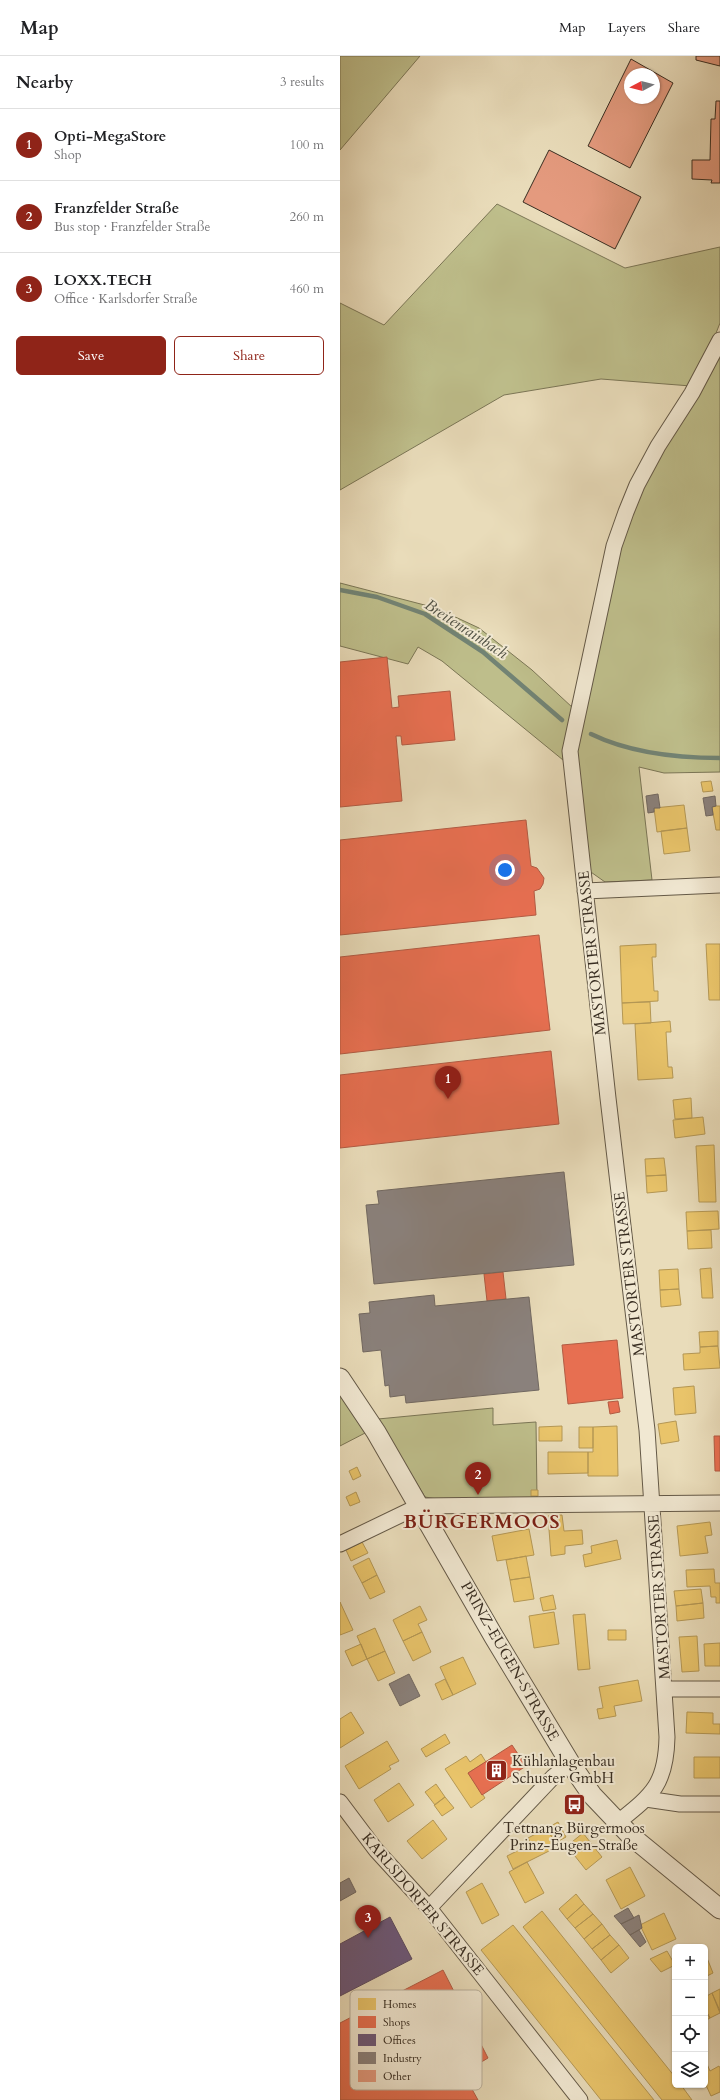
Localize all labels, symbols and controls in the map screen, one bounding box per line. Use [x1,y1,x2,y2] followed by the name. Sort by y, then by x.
[20,15,59,41] text: Map
[559,18,586,37] text: Map
[608,18,646,37] text: Layers
[668,18,700,37] text: Share
[624,68,660,104] north arrow
[16,71,73,94] text: Nearby
[280,73,324,91] text: 3 results
[54,126,166,146] text: Opti-MegaStore
[26,136,32,154] text: 1
[290,136,324,154] text: 100 m
[54,146,82,164] text: Shop
[54,198,179,218] text: Franzfelder Straße
[26,208,32,226] text: 2
[290,208,324,226] text: 260 m
[54,218,210,236] text: Bus stop · Franzfelder Straße
[54,270,152,290] text: LOXX.TECH
[26,280,32,298] text: 3
[290,280,324,298] text: 460 m
[54,290,198,308] text: Office · Karlsdorfer Straße
[16,336,166,375] button: Save
[174,336,324,375] button: Share
[420,594,512,664] water label: Breitenrainbach
[495,860,515,880] your location
[573,870,611,1036] street label: MASTORTER STRASSE
[435,1066,461,1099] pin: 1
[609,1191,649,1357] street label: MASTORTER STRASSE
[465,1462,491,1495] pin: 2
[403,1509,561,1535] district label: BÜRGERMOOS
[643,1514,675,1680] street label: MASTORTER STRASSE
[456,1578,564,1744] street label: PRINZ-EUGEN-STRASSE
[512,1751,615,1788] place label: Kühlanlagenbau Schuster GmbH
[484,1757,510,1783] building icon: Kühlanlagenbau Schuster GmbH
[561,1792,587,1818] bus stop icon: Tettnang Bürgermoos Prinz-Eugen-Straße
[503,1818,645,1855] place label: Tettnang Bürgermoos Prinz-Eugen-Straße
[357,1828,489,1980] street label: KARLSDORFER STRASSE
[355,1905,381,1938] pin: 3
[672,1944,708,2088] map controls
[672,1944,708,1980] button: +
[672,1980,708,2016] button: −
[350,1990,482,2090] legend
[383,1997,416,2012] text: Homes
[383,2015,410,2030] text: Shops
[672,2016,708,2052] button: locate
[383,2033,416,2048] text: Offices
[383,2051,422,2066] text: Industry
[672,2052,708,2088] button: layers
[383,2069,412,2084] text: Other

